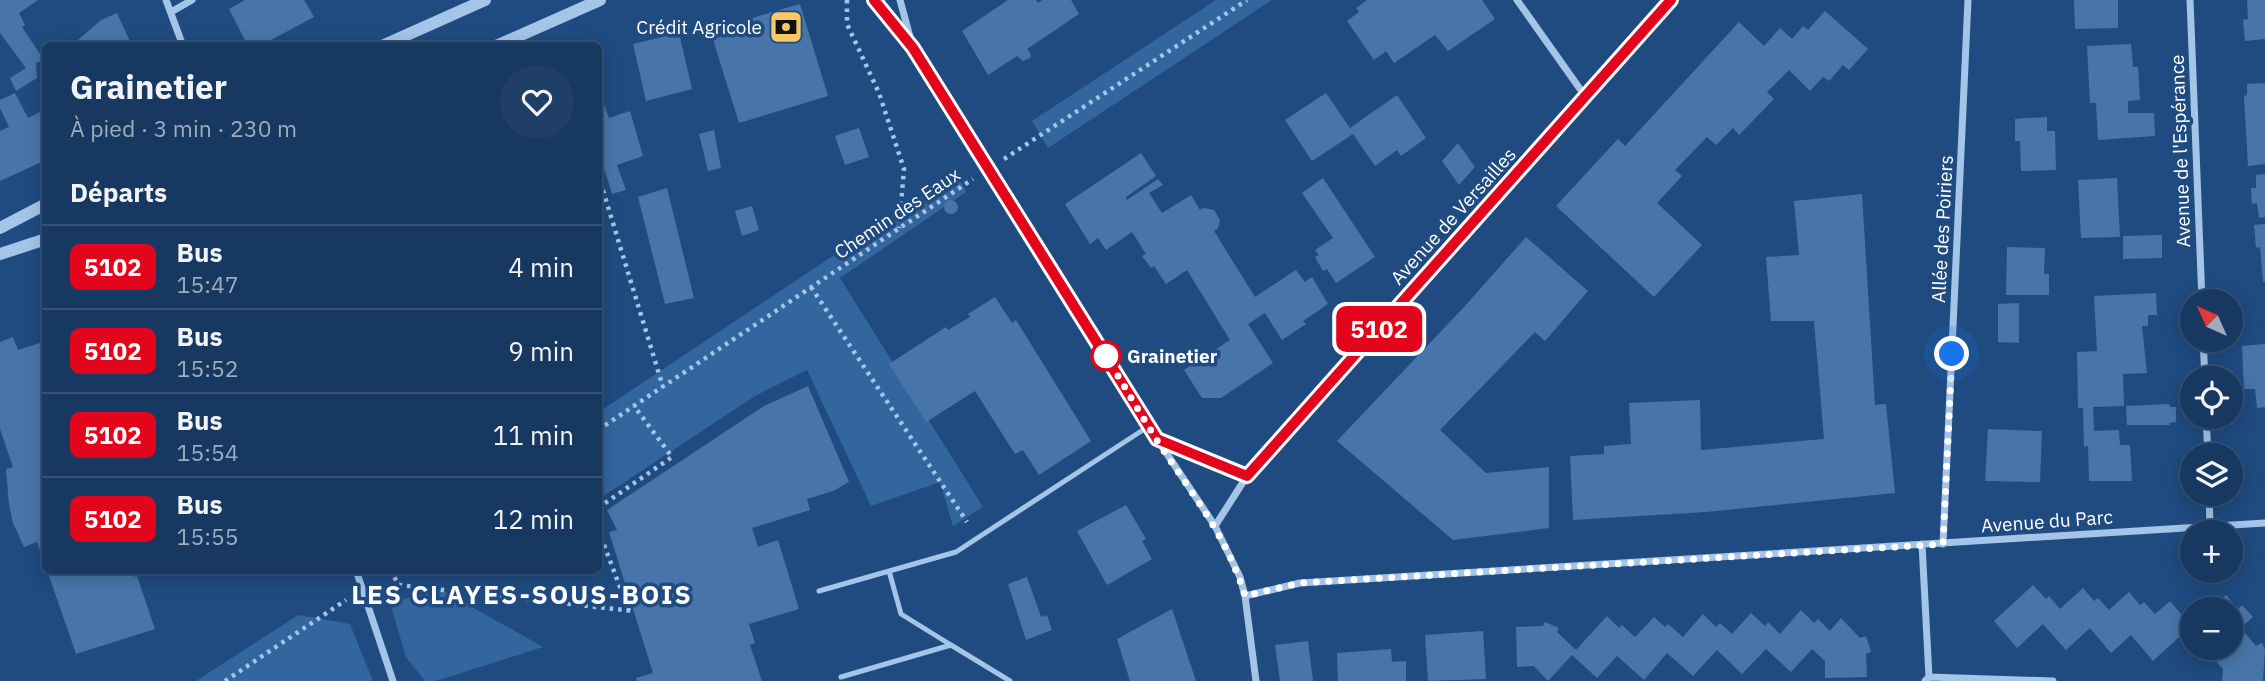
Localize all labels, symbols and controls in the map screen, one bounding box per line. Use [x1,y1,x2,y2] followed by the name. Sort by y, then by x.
[767,8,805,46] bank icon: Crédit Agricole
[636,15,762,39] place label: Crédit Agricole
[2165,54,2195,248] street label: Avenue de l'Espérance
[70,65,227,108] text: Grainetier
[500,65,574,139] button: heart
[70,113,297,143] text: À pied · 3 min · 230 m
[1385,142,1521,290] street label: Avenue de Versailles
[1926,155,1958,303] street label: Allée des Poiriers
[830,162,965,264] street label: Chemin des Eaux
[70,175,167,209] text: Départs
[177,235,223,269] text: Bus
[508,250,574,284] text: 4 min
[84,251,142,283] text: 5102
[177,269,239,299] text: 15:47
[2180,289,2244,352] north arrow
[2180,289,2243,660] map controls
[1330,306,1428,352] line badge: 5102
[1350,313,1408,345] text: 5102
[177,319,223,353] text: Bus
[508,334,574,368] text: 9 min
[84,335,142,367] text: 5102
[1934,336,1969,371] your location
[1091,341,1121,371] marker: Grainetier
[1127,344,1218,368] place label: Grainetier
[177,353,239,383] text: 15:52
[2180,366,2243,429] button: locate
[177,403,223,437] text: Bus
[493,418,574,452] text: 11 min
[84,419,142,451] text: 5102
[177,437,239,467] text: 15:54
[2180,443,2243,506] button: layers
[177,487,223,521] text: Bus
[493,502,574,536] text: 12 min
[84,503,142,535] text: 5102
[1980,504,2114,538] street label: Avenue du Parc
[2180,520,2243,583] button: +
[177,521,239,551] text: 15:55
[351,577,693,611] district label: LES CLAYES-SOUS-BOIS
[2180,597,2243,660] button: −

